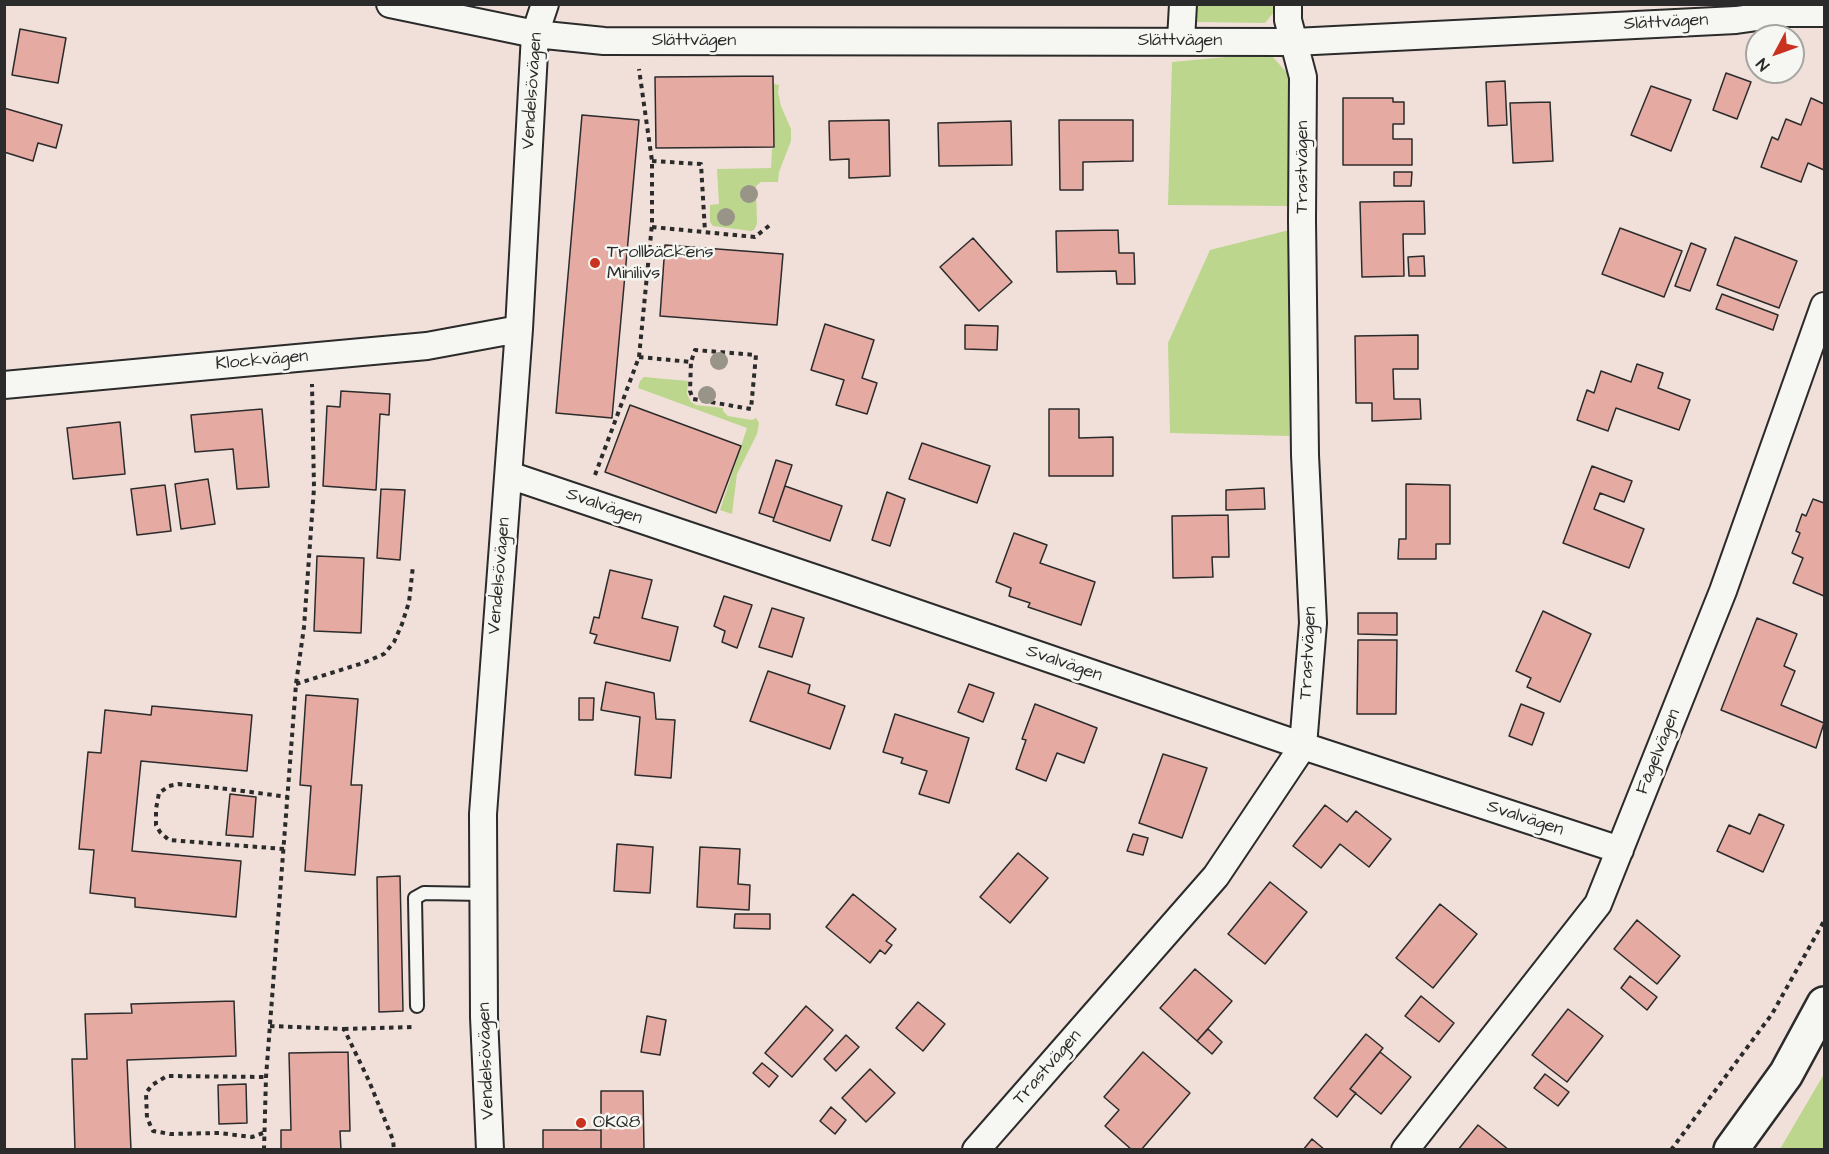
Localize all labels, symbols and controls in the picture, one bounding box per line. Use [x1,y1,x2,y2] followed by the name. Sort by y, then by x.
[1623,10,1709,36] street label: Slättvägen
[1745,24,1805,84] north arrow
[652,30,736,52] street label: Slättvägen
[1138,30,1222,52] street label: Slättvägen
[518,32,548,150] street label: Vendelsövägen
[1751,53,1775,75] text: N
[1292,120,1314,214] street label: Trastvägen
[607,242,713,284] place label: Trollbäckens Minilivs
[588,256,602,270] marker: Trollbäckens Minilivs
[215,346,309,376] street label: Klockvägen
[563,484,645,530] street label: Svalvägen
[484,517,516,635] street label: Vendelsövägen
[1296,606,1322,700] street label: Trastvägen
[1023,641,1105,687] street label: Svalvägen
[1632,706,1686,798] street label: Fågelvägen
[1484,796,1566,842] street label: Svalvägen
[474,1002,500,1120] street label: Vendelsövägen
[1009,1026,1087,1110] street label: Trastvägen
[593,1112,640,1134] place label: OKQ8
[574,1116,588,1130] marker: OKQ8

